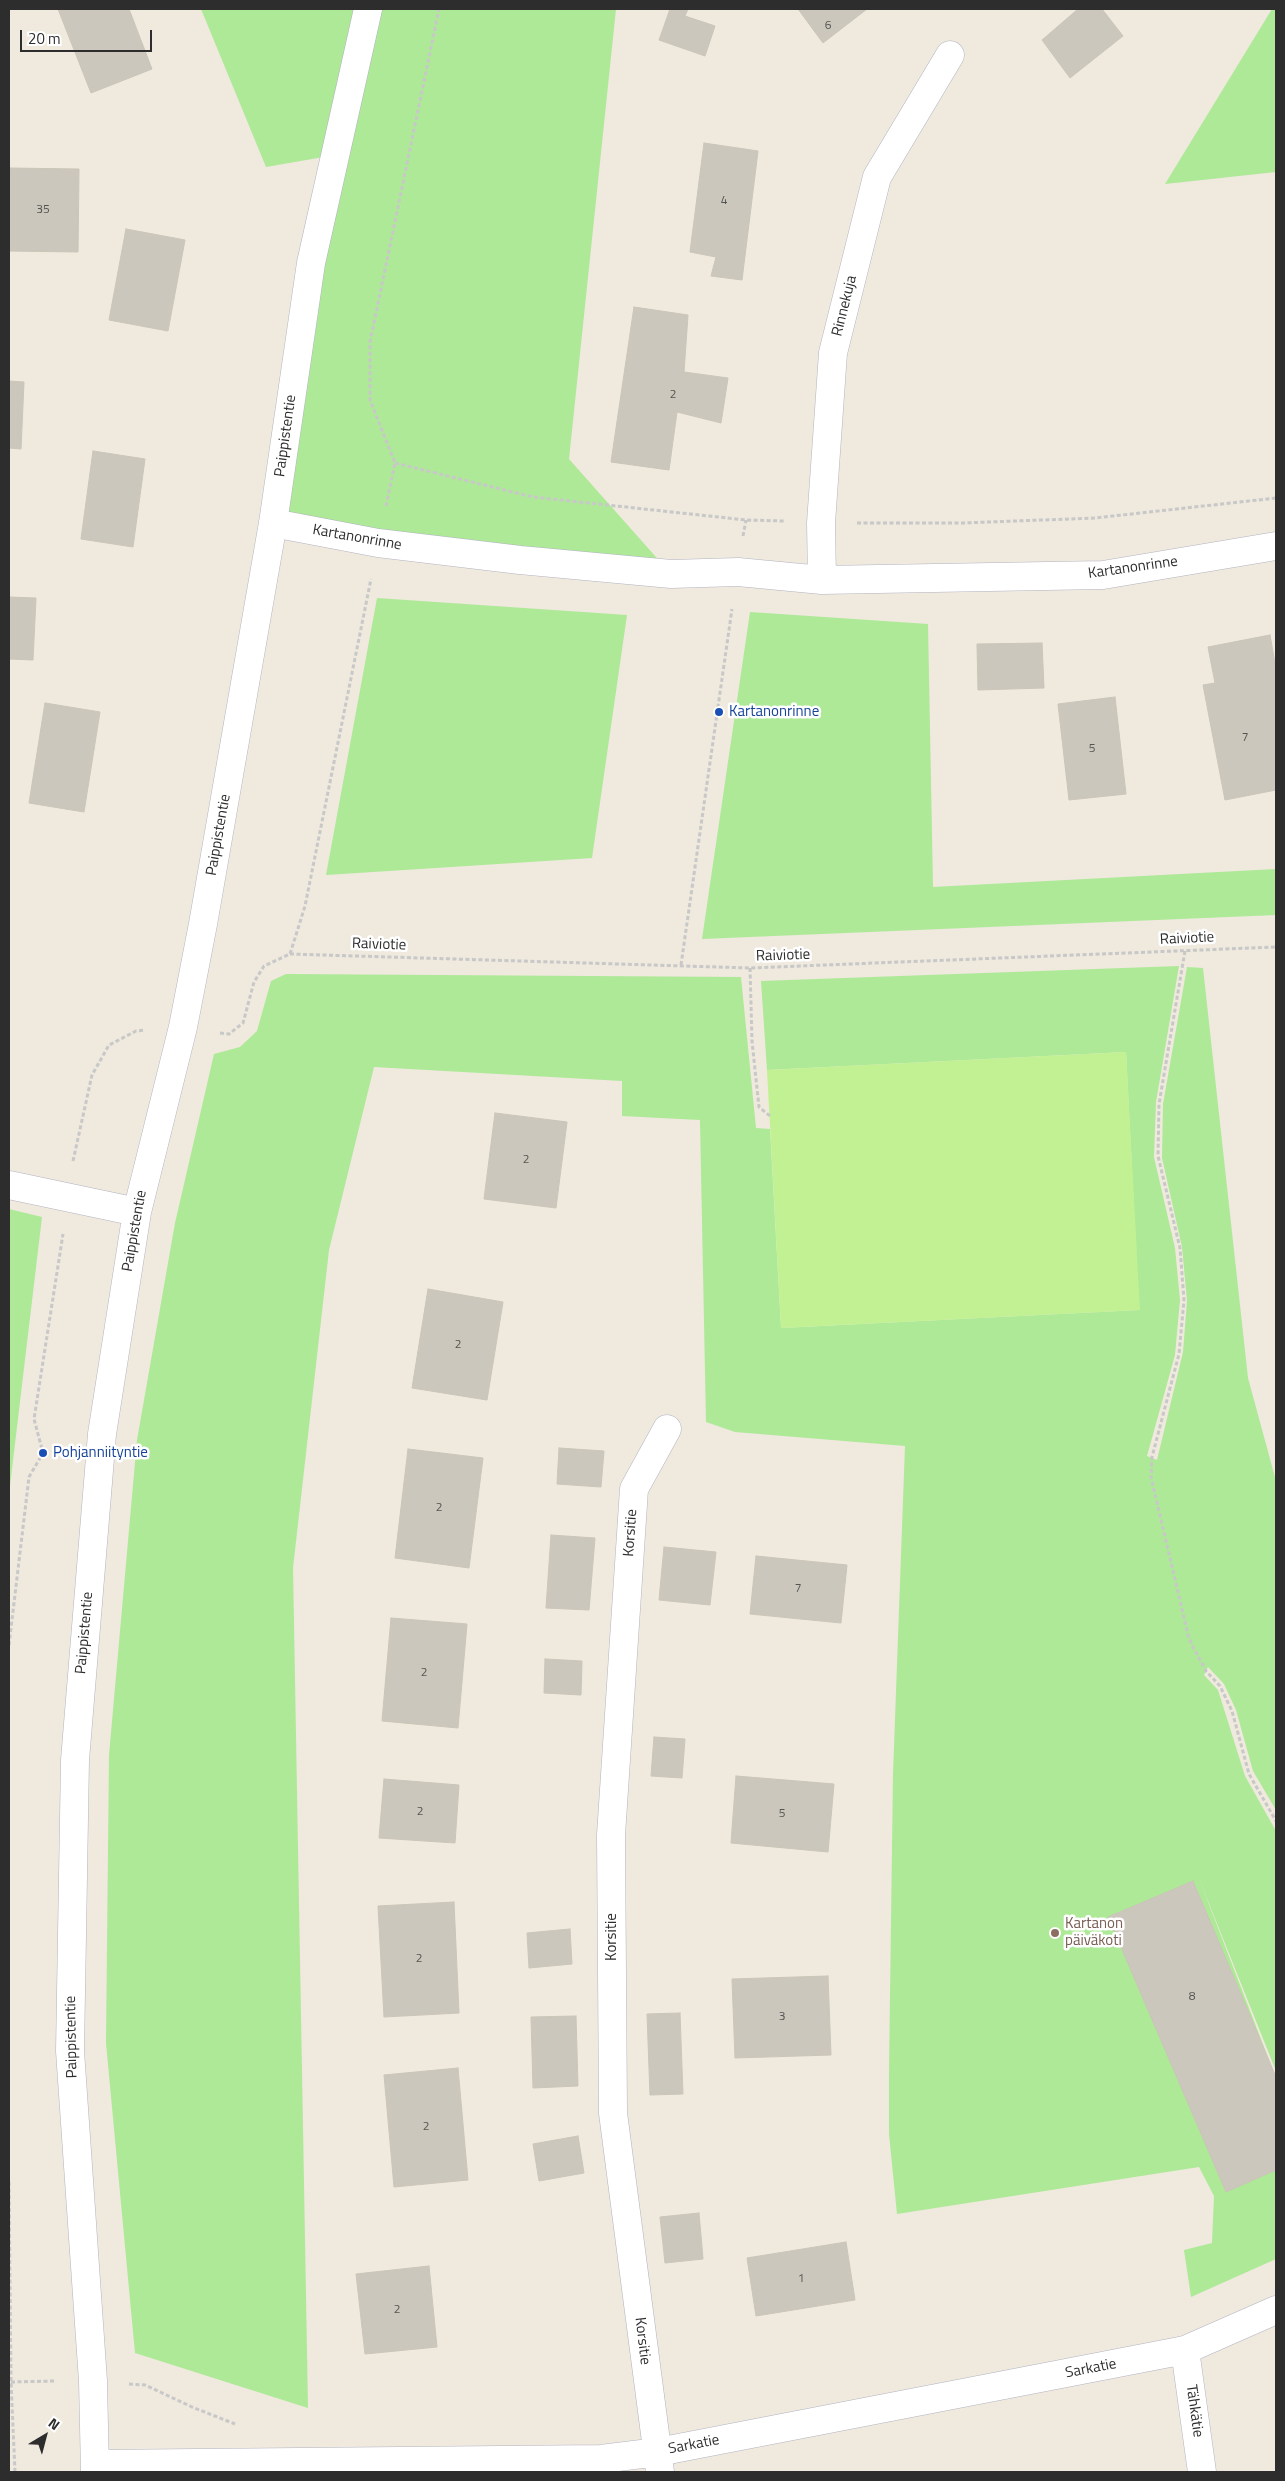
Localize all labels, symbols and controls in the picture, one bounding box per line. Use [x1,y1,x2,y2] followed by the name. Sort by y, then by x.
[825,19,831,33] house number: 6
[22,20,155,52] scale bar
[28,27,61,50] text: 20 m
[721,194,727,208] house number: 4
[36,203,50,217] house number: 35
[829,274,861,338] street label: Rinnekuja
[670,388,676,402] house number: 2
[271,394,301,478] street label: Paippistentie
[311,521,403,555] street label: Kartanonrinne
[1087,553,1179,583] street label: Kartanonrinne
[729,703,819,721] place label: Kartanonrinne
[713,706,725,718] marker: Kartanonrinne
[1242,731,1248,745] house number: 7
[1089,742,1095,756] house number: 5
[203,793,235,877] street label: Paippistentie
[1159,929,1215,949] street label: Raiviotie
[351,935,407,955] street label: Raiviotie
[755,946,811,966] street label: Raiviotie
[523,1153,529,1167] house number: 2
[119,1189,151,1273] street label: Paippistentie
[455,1338,461,1352] house number: 2
[53,1444,148,1462] place label: Pohjanniityntie
[37,1447,49,1459] marker: Pohjanniityntie
[436,1501,442,1515] house number: 2
[620,1509,642,1557] street label: Korsitie
[795,1582,801,1596] house number: 7
[72,1591,98,1675] street label: Paippistentie
[421,1666,427,1680] house number: 2
[417,1805,423,1819] house number: 2
[779,1807,785,1821] house number: 5
[603,1913,621,1961] street label: Korsitie
[1065,1915,1123,1950] place label: Kartanon päiväkoti
[1049,1927,1061,1939] marker: Kartanon päiväkoti
[416,1952,422,1966] house number: 2
[1189,1990,1195,2004] house number: 8
[62,1996,82,2078] street label: Paippistentie
[779,2010,785,2024] house number: 3
[423,2120,429,2134] house number: 2
[798,2272,804,2286] house number: 1
[394,2303,400,2317] house number: 2
[630,2316,654,2366] street label: Korsitie
[1064,2355,1118,2383] street label: Sarkatie
[1181,2384,1207,2438] street label: Tähkätie
[20,2411,70,2461] north arrow
[44,2412,65,2435] text: N
[667,2431,721,2459] street label: Sarkatie

